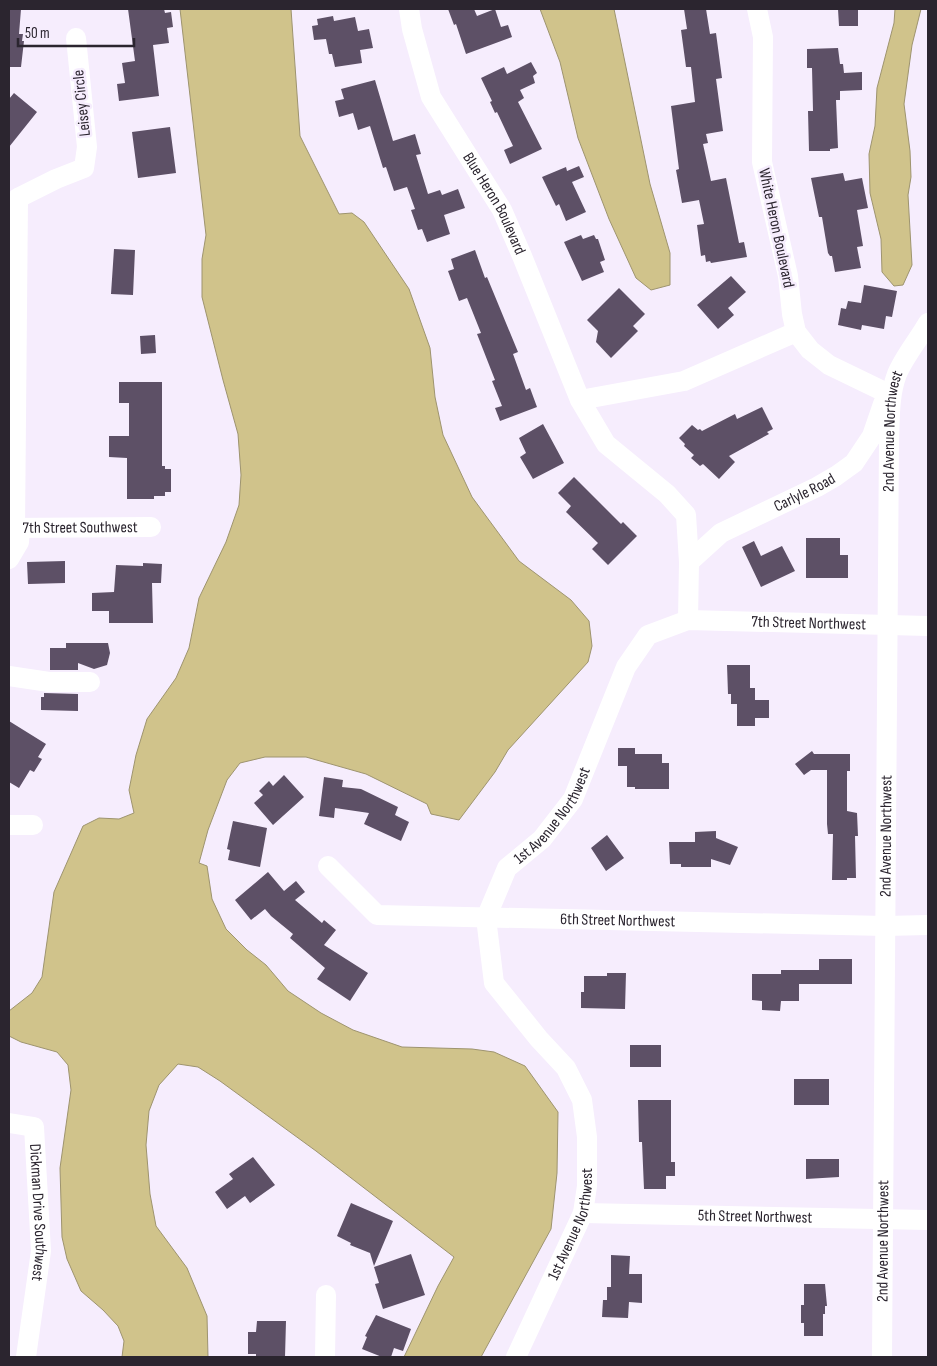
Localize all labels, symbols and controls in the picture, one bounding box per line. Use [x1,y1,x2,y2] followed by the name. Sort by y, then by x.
[18,15,134,47] scale bar
[25,24,50,43] text: 50 m
[69,69,95,137] street label: Leisey Circle
[459,149,530,257] street label: Blue Heron Boulevard
[754,166,798,290] street label: White Heron Boulevard
[879,367,907,492] street label: 2nd Avenue Northwest
[771,469,839,516] street label: Carlyle Road
[22,518,138,537] street label: 7th Street Southwest
[751,612,866,634] street label: 7th Street Northwest
[510,764,594,868] street label: 1st Avenue Northwest
[876,775,896,897] street label: 2nd Avenue Northwest
[560,909,675,931] street label: 6th Street Northwest
[25,1143,51,1282] street label: Dickman Drive Southwest
[544,1168,597,1283] street label: 1st Avenue Northwest
[873,1180,893,1302] street label: 2nd Avenue Northwest
[698,1206,812,1227] street label: 5th Street Northwest

